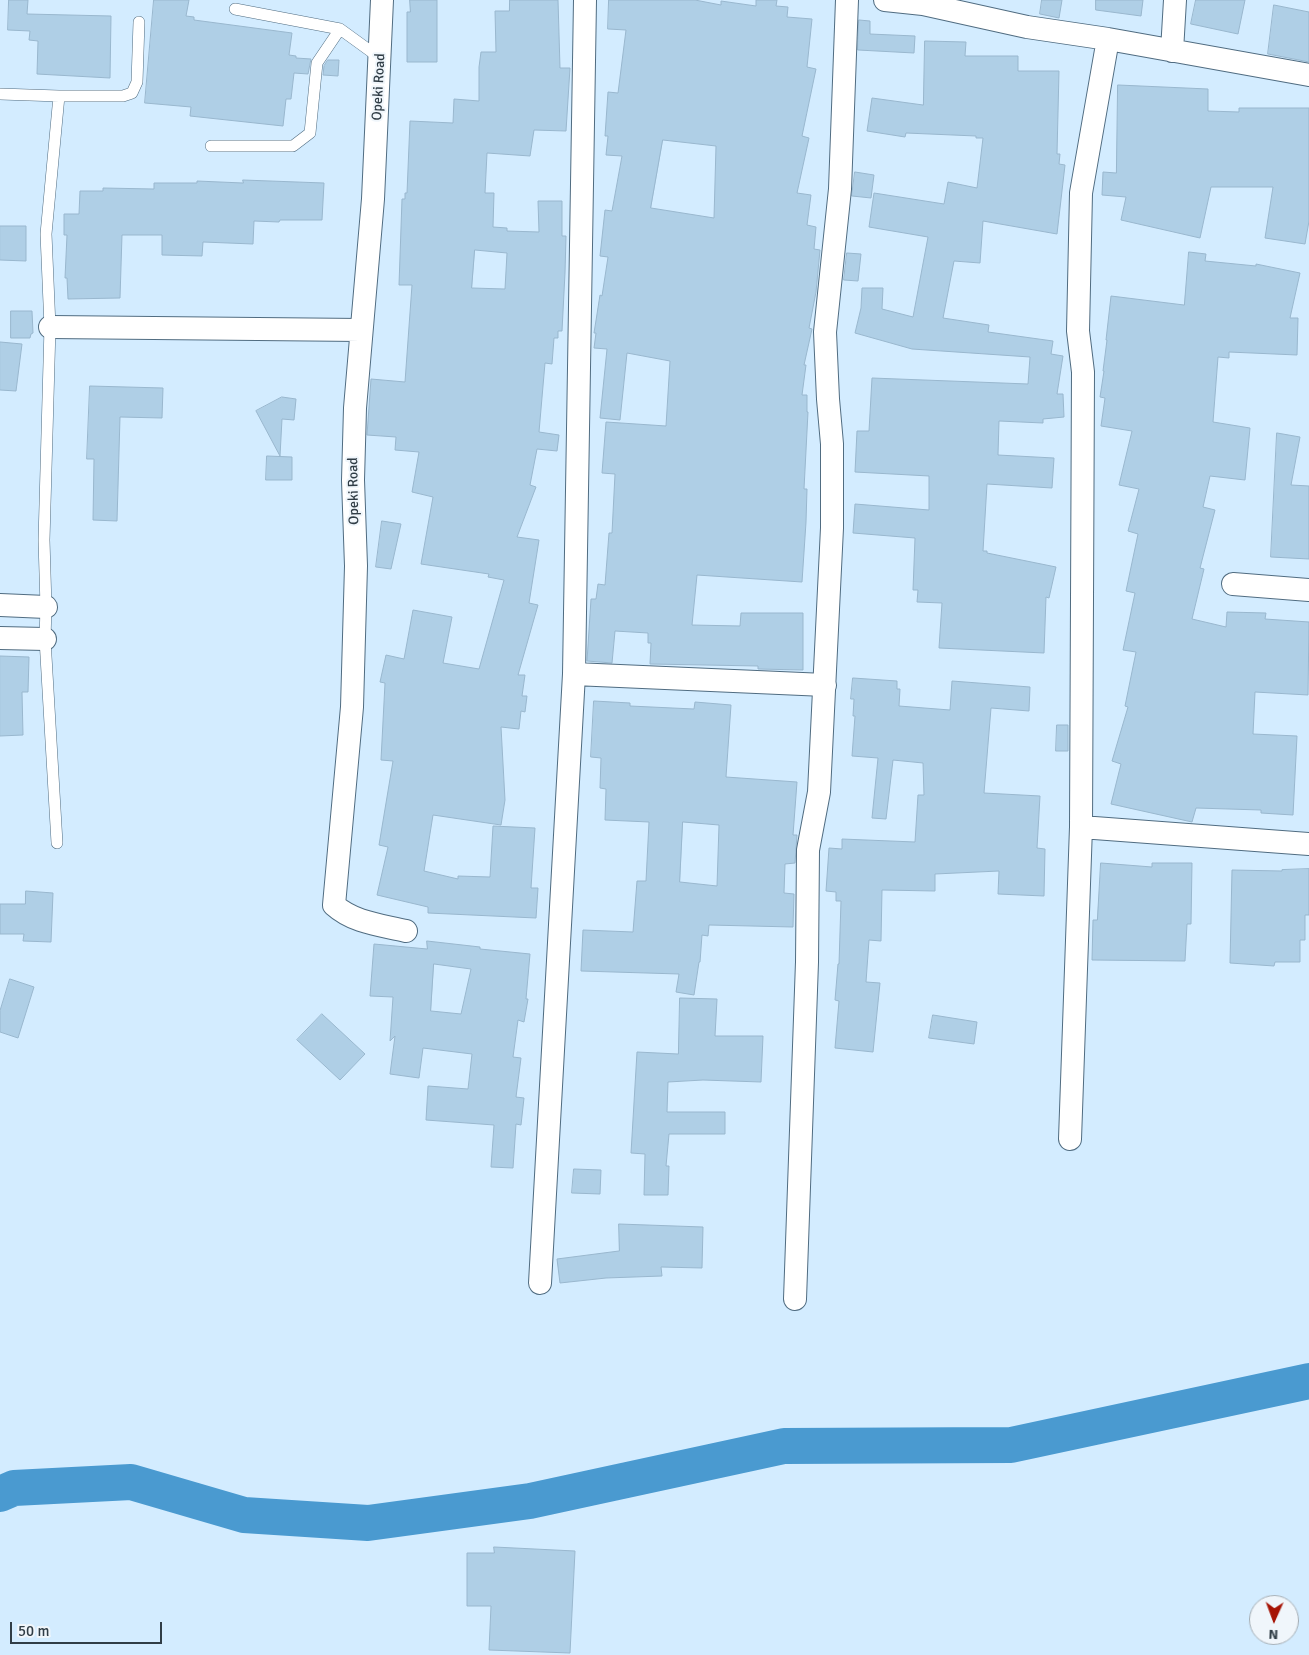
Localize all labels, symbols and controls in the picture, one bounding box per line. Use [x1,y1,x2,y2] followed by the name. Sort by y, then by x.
[369,53,389,121] street label: Opeki Road
[345,457,363,525] street label: Opeki Road
[1249,1595,1299,1645] north arrow
[12,1612,165,1644] scale bar
[18,1622,49,1640] text: 50 m
[1268,1626,1279,1643] text: N

